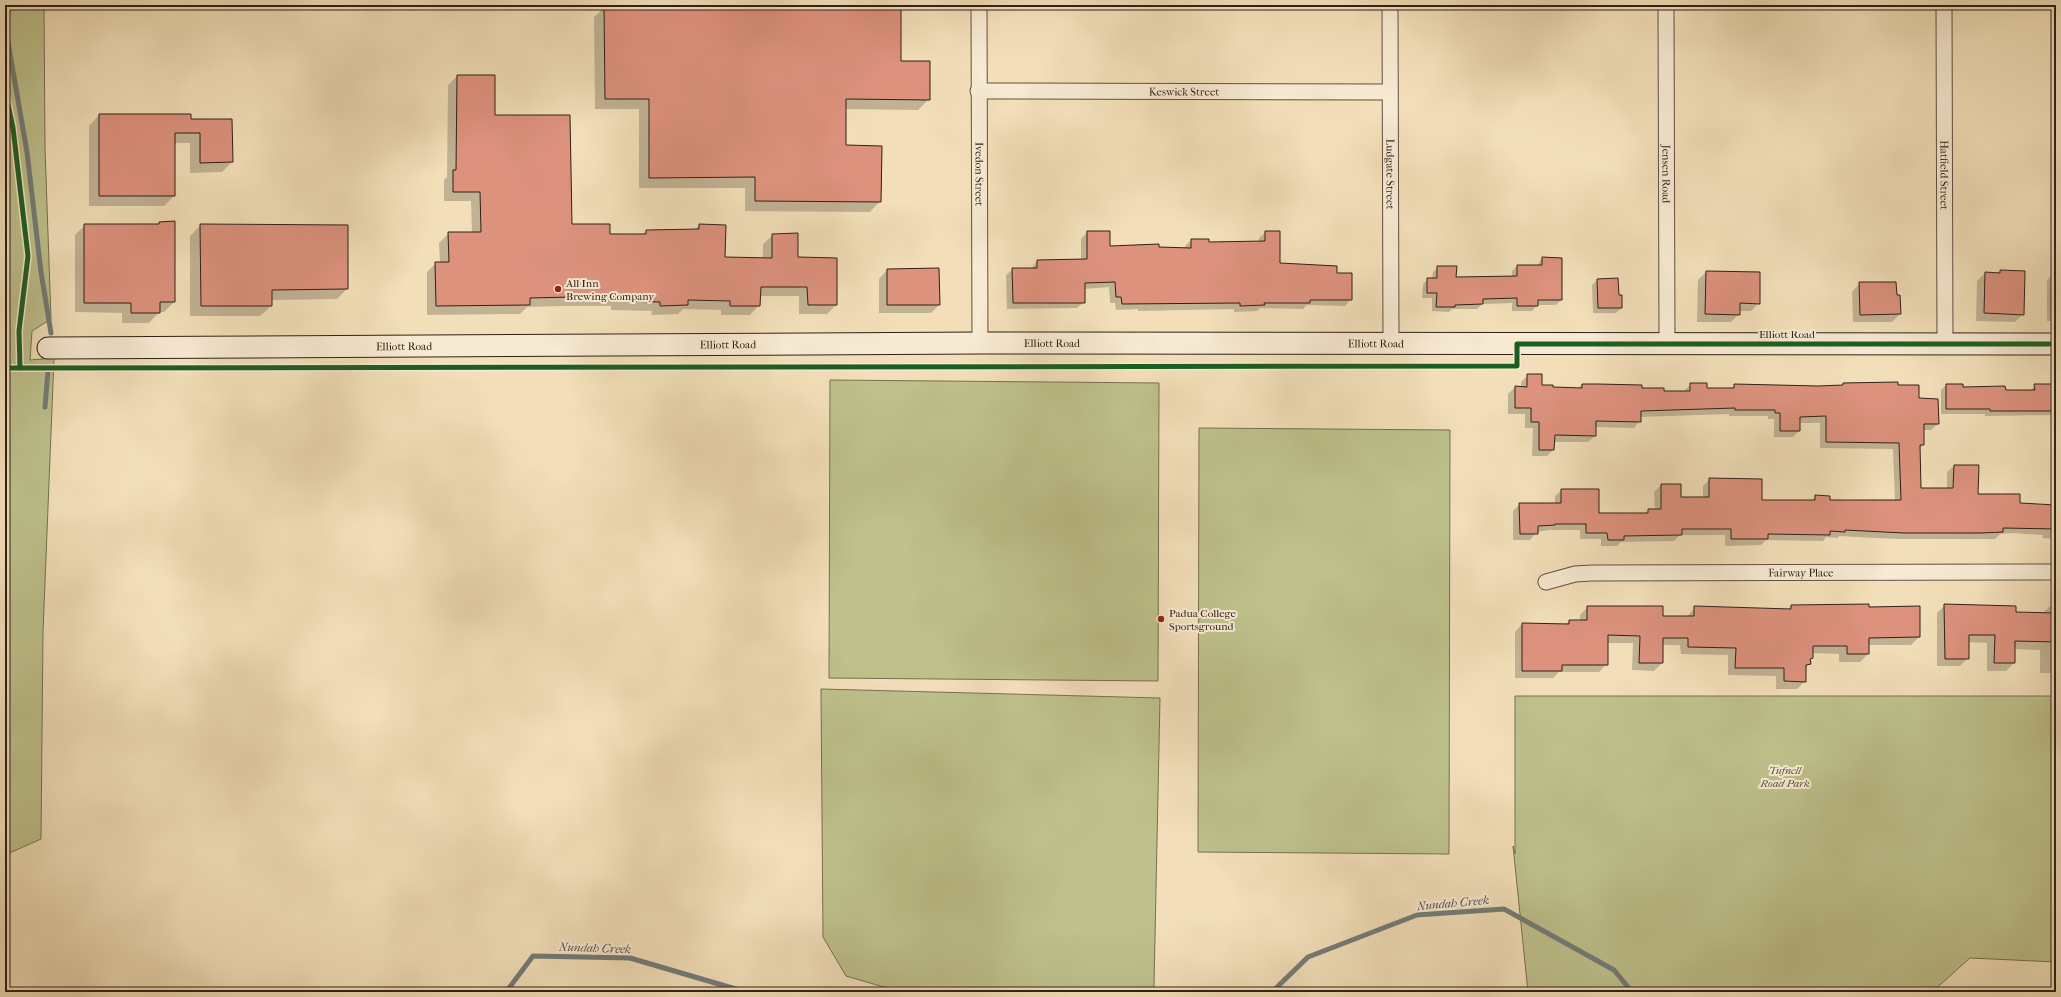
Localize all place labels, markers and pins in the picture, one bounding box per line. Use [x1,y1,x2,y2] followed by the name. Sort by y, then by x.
[565,277,655,303] place label: All Inn Brewing Company
[553,284,563,294] marker: All Inn Brewing Company
[1169,607,1236,633] place label: Padua College Sportsground
[1156,614,1166,624] marker: Padua College Sportsground

